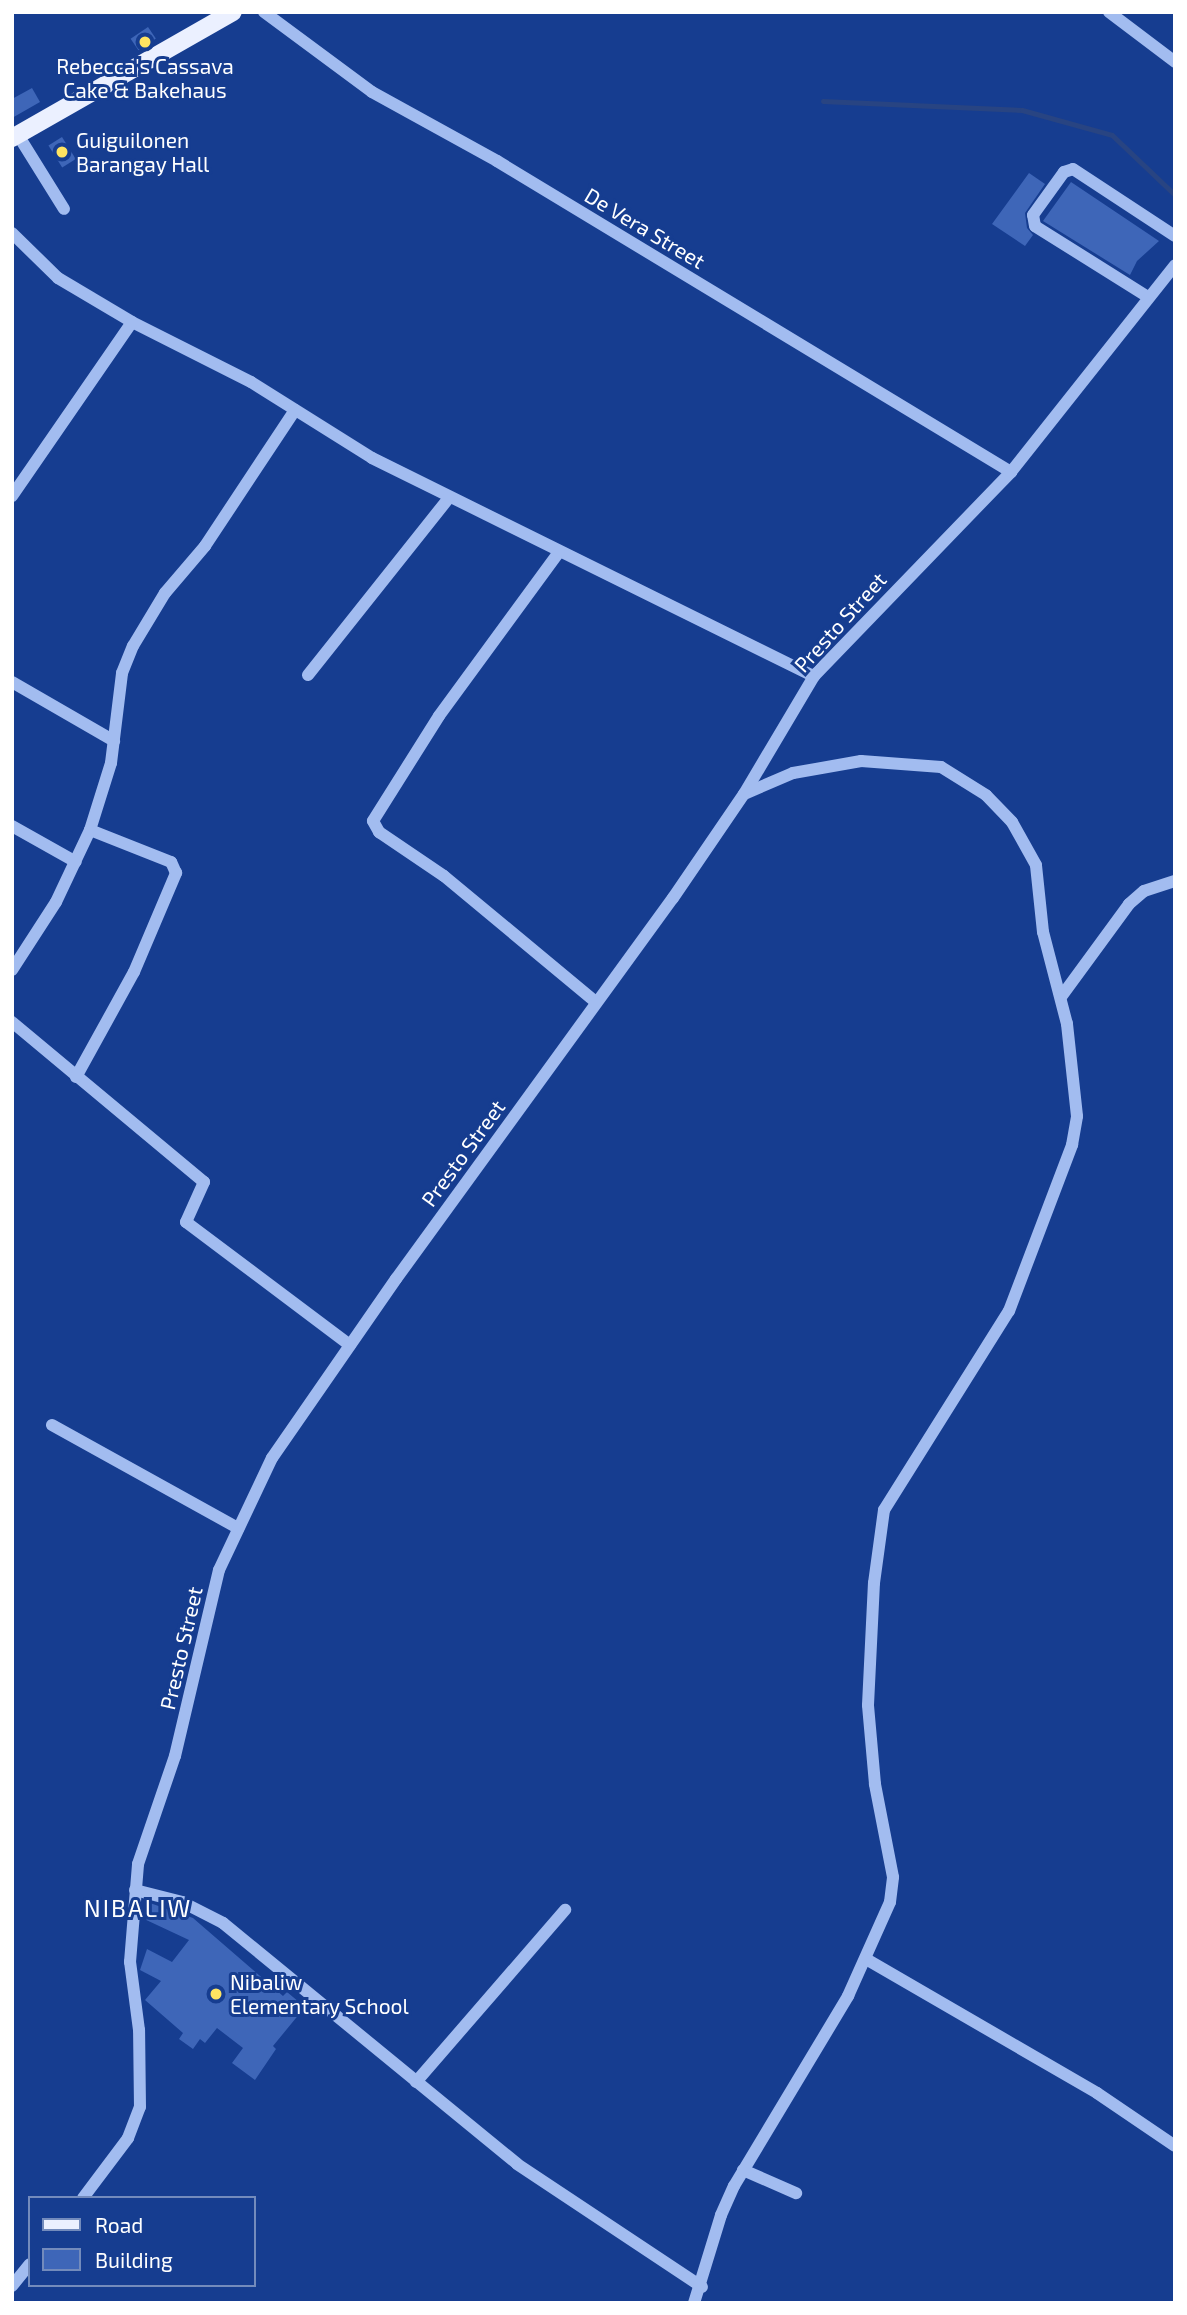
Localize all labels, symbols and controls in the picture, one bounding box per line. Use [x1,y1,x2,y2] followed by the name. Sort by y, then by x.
[137,34,153,50] marker: Rebecca's Cassava Cake & Bakehaus
[56,53,234,103] place label: Rebecca's Cassava Cake & Bakehaus
[76,127,210,177] place label: Guiguilonen Barangay Hall
[54,144,70,160] marker: Guiguilonen Barangay Hall
[580,182,710,274] street label: De Vera Street
[789,567,891,677] street label: Presto Street
[416,1095,510,1211] street label: Presto Street
[155,1584,207,1712] street label: Presto Street
[85,1894,191,1922] district label: NIBALIW
[230,1969,409,2019] place label: Nibaliw Elementary School
[208,1986,224,2002] marker: Nibaliw Elementary School
[28,2196,256,2287] legend
[95,2212,143,2237] text: Road
[95,2247,173,2272] text: Building

